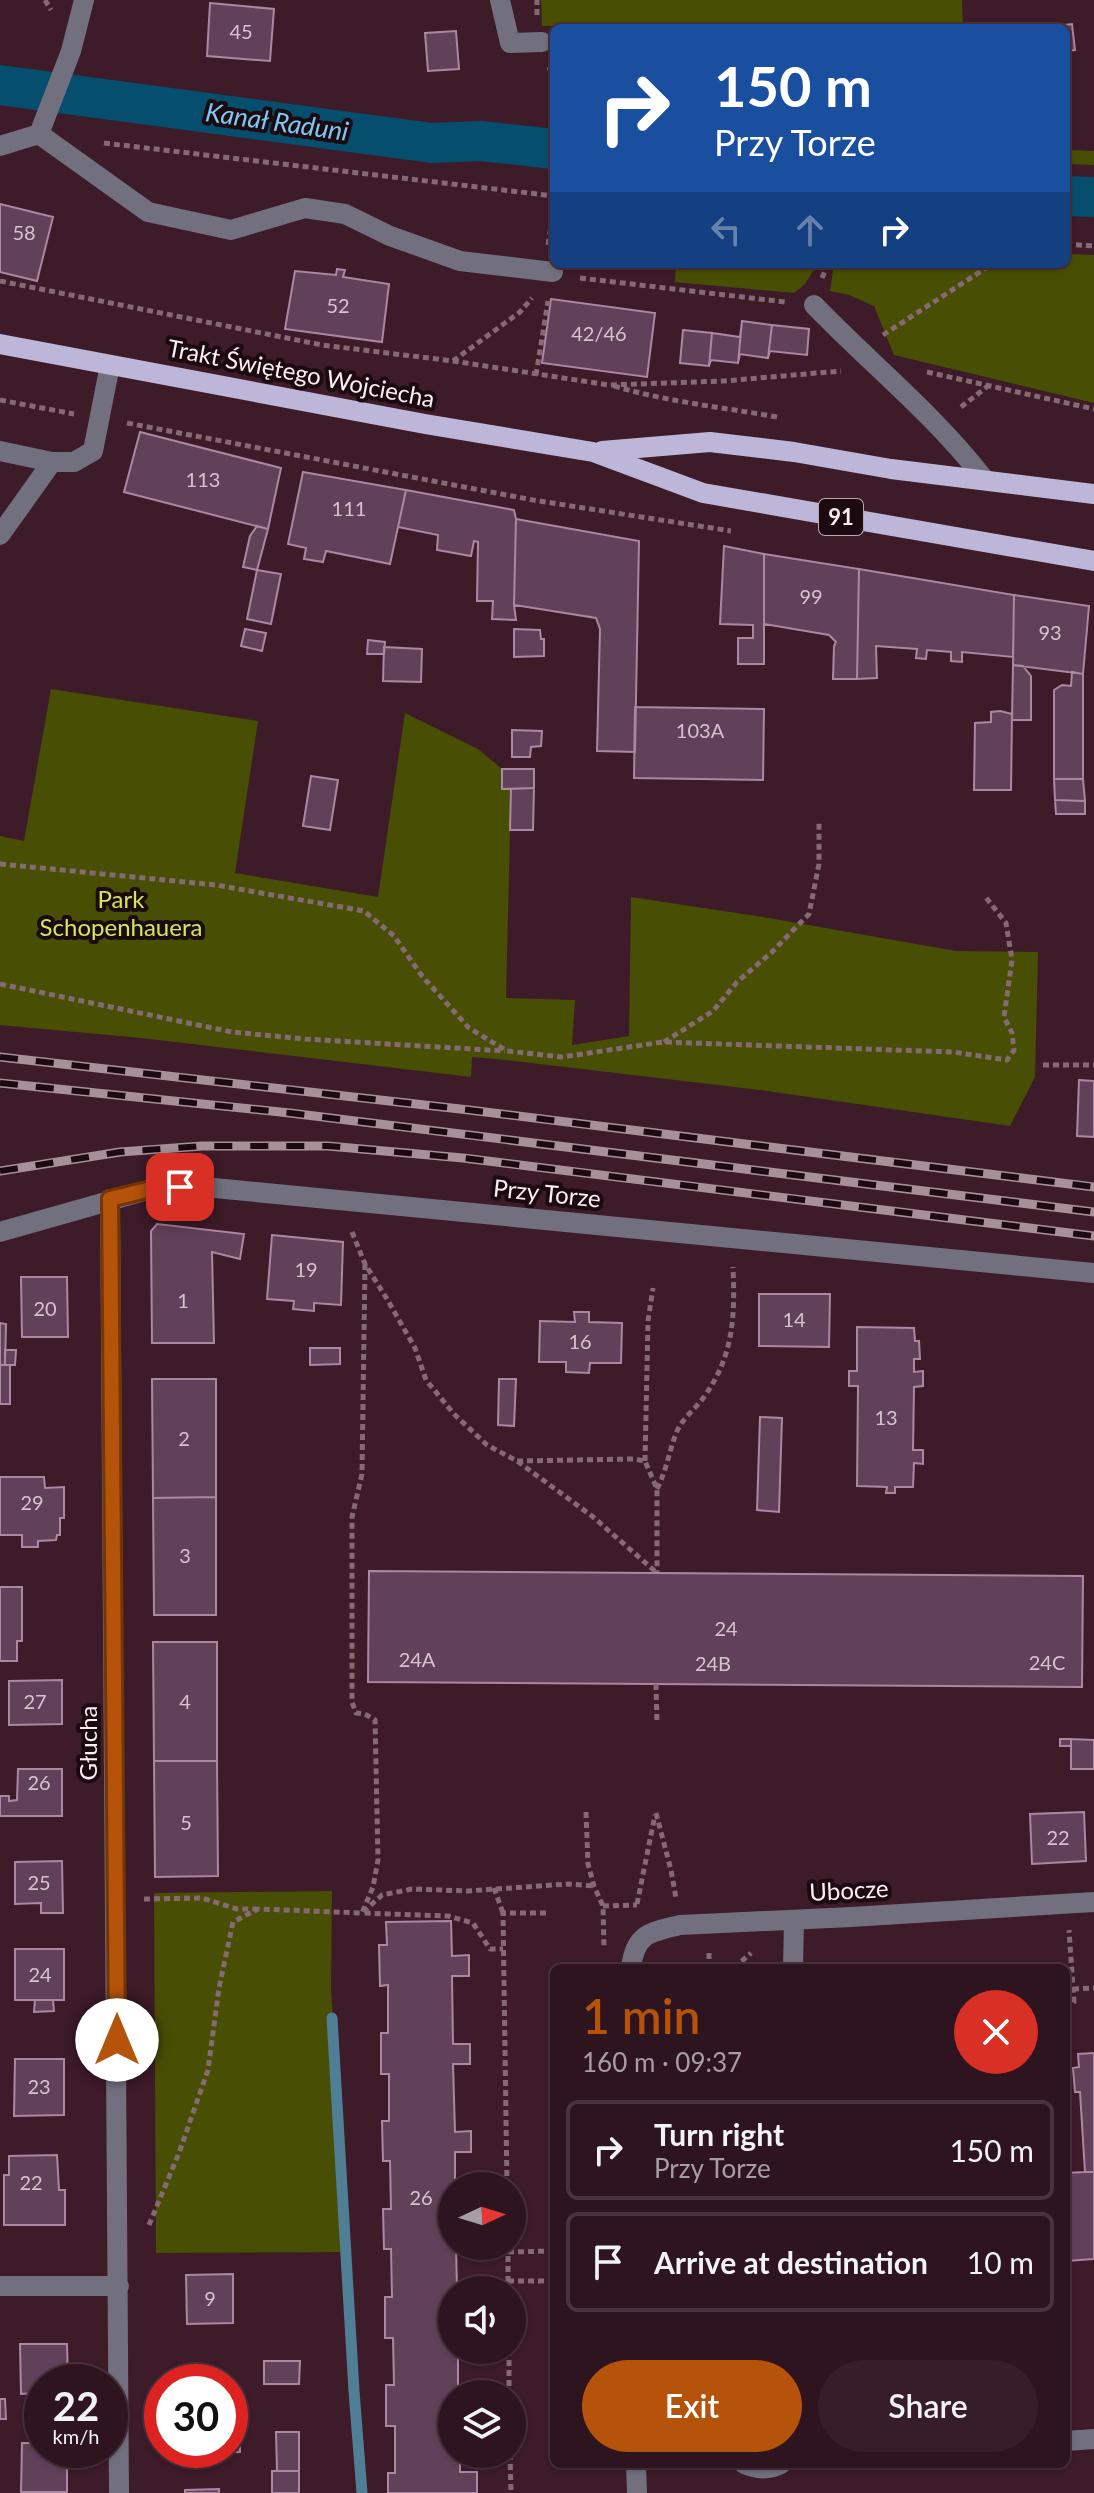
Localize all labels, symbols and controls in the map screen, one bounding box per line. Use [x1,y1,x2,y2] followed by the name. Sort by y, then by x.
[229,19,253,43] house number: 45
[714,52,872,119] text: 150 m
[582,56,686,160] icon: right
[204,95,351,147] water label: Kanał Raduni
[714,120,876,164] text: Przy Torze
[704,208,748,252] icon: left
[788,208,832,252] icon: ahead
[872,208,916,252] icon: right
[12,220,36,244] house number: 58
[326,293,350,317] house number: 52
[571,321,627,345] house number: 42/46
[165,332,437,413] street label: Trakt Świętego Wojciecha
[186,467,220,491] house number: 113
[332,496,366,520] house number: 111
[819,499,863,535] road number: 91
[799,584,823,608] house number: 99
[1038,620,1062,644] house number: 93
[676,718,725,742] house number: 103A
[40,884,202,941] park label: Park Schopenhauera
[146,1153,214,1221] pin
[158,1165,202,1209] icon: arrive
[492,1172,602,1213] street label: Przy Torze
[294,1257,318,1281] house number: 19
[177,1288,189,1312] house number: 1
[33,1296,57,1320] house number: 20
[782,1307,806,1331] house number: 14
[568,1329,592,1353] house number: 16
[874,1405,898,1429] house number: 13
[178,1426,190,1450] house number: 2
[20,1490,44,1514] house number: 29
[179,1543,191,1567] house number: 3
[714,1616,738,1640] house number: 24
[399,1647,436,1671] house number: 24A
[1029,1650,1065,1674] house number: 24C
[695,1651,731,1675] house number: 24B
[23,1689,47,1713] house number: 27
[179,1689,191,1713] house number: 4
[73,1706,102,1781] street label: Głucha
[27,1770,51,1794] house number: 26
[180,1810,192,1834] house number: 5
[1046,1825,1070,1849] house number: 22
[27,1870,51,1894] house number: 25
[809,1873,889,1906] street label: Ubocze
[28,1962,52,1986] house number: 24
[582,1987,700,2044] text: 1 min
[954,1990,1038,2074] button: close
[75,1998,159,2082] position arrow
[582,2046,742,2078] text: 160 m · 09:37
[27,2074,51,2098] house number: 23
[654,2116,784,2152] text: Turn right
[586,2128,630,2172] icon: right
[949,2132,1034,2168] text: 150 m
[654,2152,771,2184] text: Przy Torze
[19,2170,43,2194] house number: 22
[438,2172,526,2260] north arrow
[438,2172,526,2468] map controls
[409,2185,433,2209] house number: 26
[586,2240,630,2284] icon: arrive
[654,2244,928,2280] text: Arrive at destination
[967,2244,1034,2280] text: 10 m
[438,2276,526,2364] button: sound
[204,2286,216,2310] house number: 9
[582,2360,802,2452] button: Exit
[818,2360,1038,2452] button: Share
[144,2364,248,2468] speed limit sign: 30
[438,2380,526,2468] button: layers
[53,2382,99,2430] text: 22
[53,2424,99,2448] text: km/h

